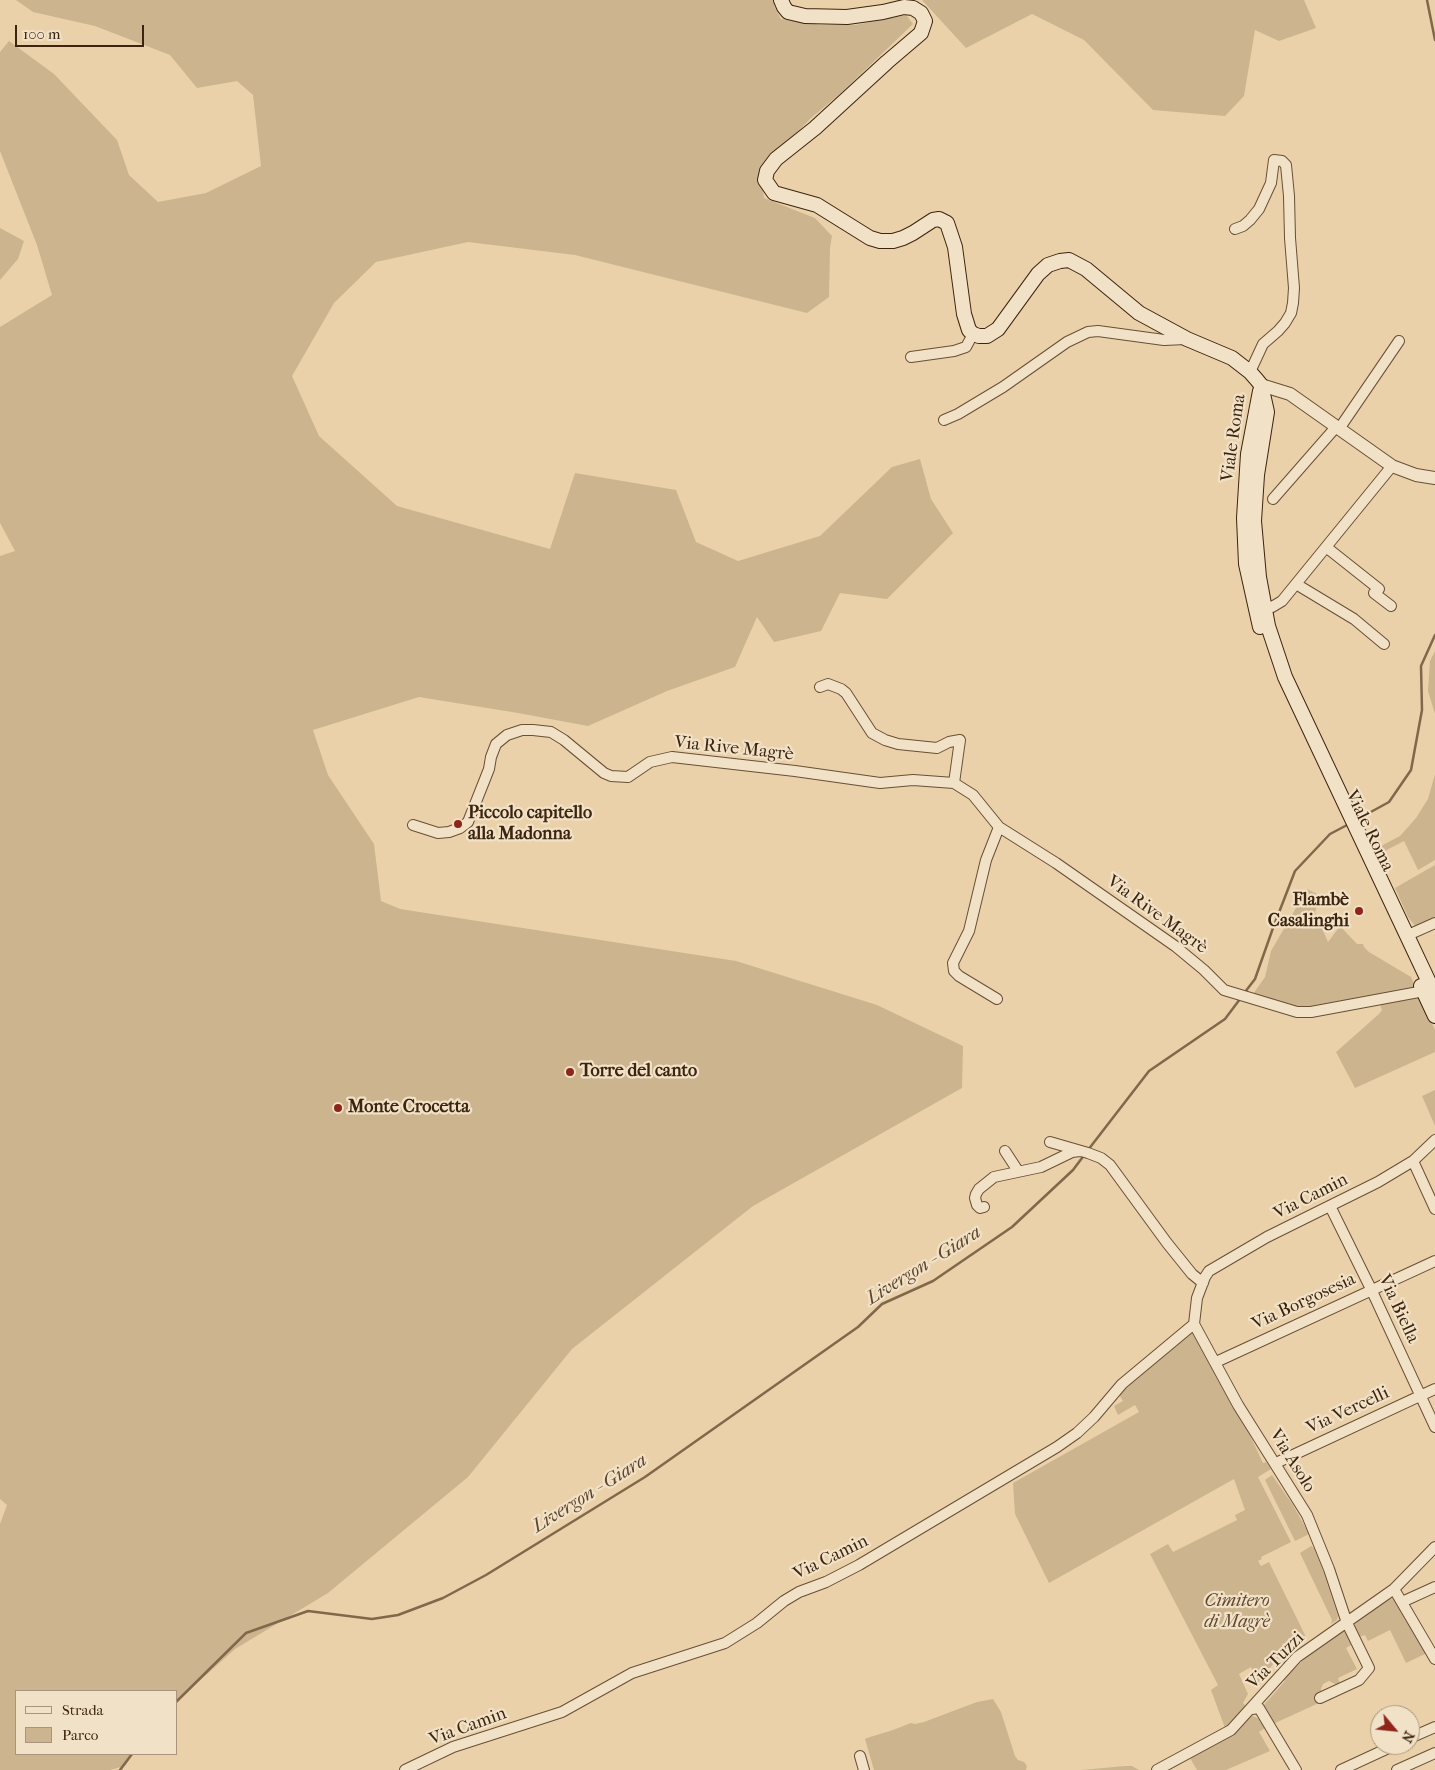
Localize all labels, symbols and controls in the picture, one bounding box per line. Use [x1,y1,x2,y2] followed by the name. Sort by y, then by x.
[18,15,146,47] scale bar
[23,25,61,43] text: 100 m
[1217,393,1251,483] street label: Viale Roma
[673,732,795,766] street label: Via Rive Magrè
[1340,787,1398,875] street label: Viale Roma
[468,803,592,846] place label: Piccolo capitello alla Madonna
[452,818,464,830] marker: Piccolo capitello alla Madonna
[1102,871,1212,959] street label: Via Rive Magrè
[1268,890,1349,932] place label: Flambè Casalinghi
[1353,905,1365,917] marker: Flambè Casalinghi
[580,1061,697,1083] place label: Torre del canto
[564,1066,576,1078] marker: Torre del canto
[348,1097,469,1119] place label: Monte Crocetta
[332,1102,344,1114] marker: Monte Crocetta
[1270,1169,1352,1225] street label: Via Camin
[862,1222,986,1310] water label: Livergon - Giara
[1249,1269,1359,1335] street label: Via Borgosesia
[1373,1271,1423,1347] street label: Via Biella
[1303,1383,1393,1439] street label: Via Vercelli
[1264,1425,1320,1497] street label: Via Asolo
[528,1450,652,1538] water label: Livergon - Giara
[790,1531,872,1585] street label: Via Camin
[1204,1591,1270,1634] park label: Cimitero di Magrè
[1243,1628,1309,1694] street label: Via Tuzzi
[15,1690,178,1755] legend
[62,1701,104,1719] text: Strada
[427,1703,509,1751] street label: Via Camin
[1370,1705,1420,1755] north arrow
[62,1726,98,1744] text: Parco
[1398,1728,1418,1745] text: N

